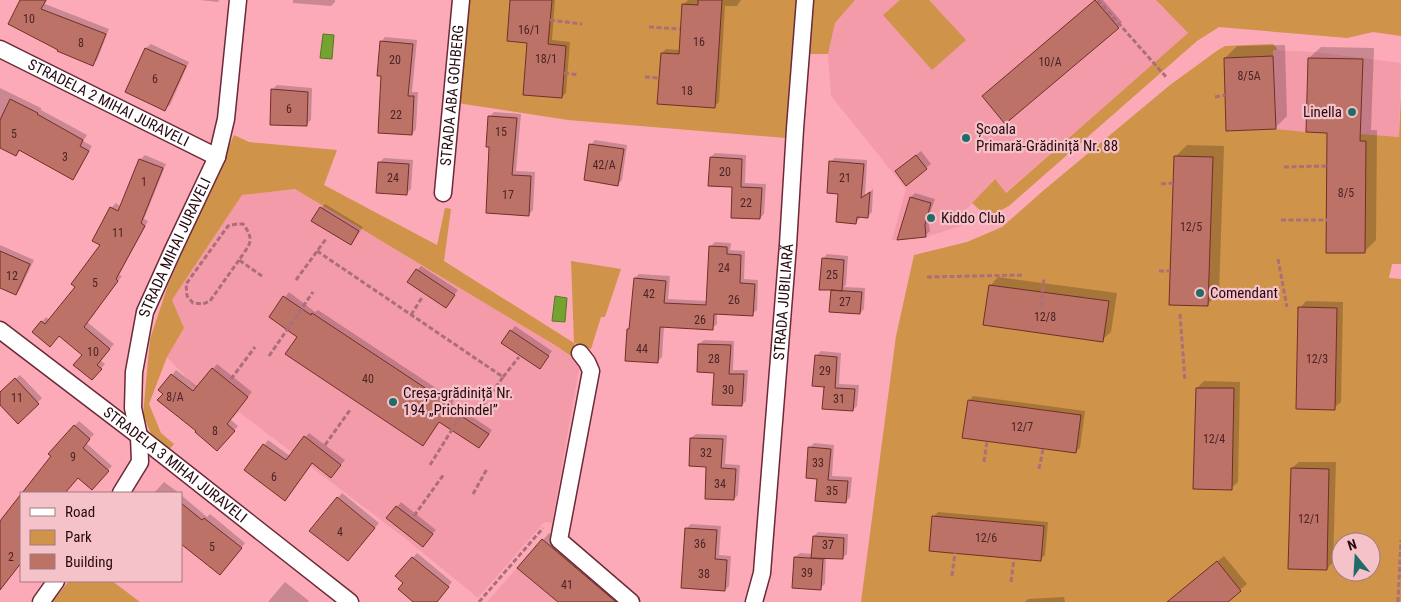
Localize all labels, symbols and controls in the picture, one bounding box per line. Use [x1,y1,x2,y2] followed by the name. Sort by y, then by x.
[23,12,35,26] house number: 10
[518,23,540,37] house number: 16/1
[437,24,468,167] street label: STRADA ABA GOHBERG
[693,35,705,49] house number: 16
[78,36,84,50] house number: 8
[535,52,557,66] house number: 18/1
[389,53,401,67] house number: 20
[25,55,192,150] street label: STRADELA 2 MIHAI JURAVELI
[1038,55,1062,69] house number: 10/A
[1237,69,1261,83] house number: 8/5A
[152,72,158,86] house number: 6
[681,84,693,98] house number: 18
[286,102,292,116] house number: 6
[1303,103,1342,121] place label: Linella
[1346,106,1358,118] marker: Linella
[390,108,402,122] house number: 22
[976,120,1118,155] place label: Școala Primară-Grădiniță Nr. 88
[495,125,507,139] house number: 15
[11,127,17,141] house number: 5
[960,132,972,144] marker: Școala Primară-Grădiniță Nr. 88
[62,150,68,164] house number: 3
[592,158,616,172] house number: 42/A
[719,165,731,179] house number: 20
[387,171,399,185] house number: 24
[839,171,851,185] house number: 21
[135,175,215,318] street label: STRADA MIHAI JURAVELI
[141,175,147,189] house number: 1
[1338,186,1354,200] house number: 8/5
[502,188,514,202] house number: 17
[740,196,752,210] house number: 22
[941,209,1005,227] place label: Kiddo Club
[925,212,937,224] marker: Kiddo Club
[1180,220,1202,234] house number: 12/5
[112,226,124,240] house number: 11
[770,243,797,361] street label: STRADA JUBILIARĂ
[718,261,730,275] house number: 24
[826,268,838,282] house number: 25
[6,269,18,283] house number: 12
[92,276,98,290] house number: 5
[1210,284,1278,302] place label: Comendant
[643,287,655,301] house number: 42
[1194,287,1206,299] marker: Comendant
[728,293,740,307] house number: 26
[839,295,851,309] house number: 27
[1034,310,1056,324] house number: 12/8
[694,313,706,327] house number: 26
[636,342,648,356] house number: 44
[87,345,99,359] house number: 10
[708,352,720,366] house number: 28
[1306,352,1328,366] house number: 12/3
[819,364,831,378] house number: 29
[362,372,374,386] house number: 40
[722,383,734,397] house number: 30
[403,384,513,419] place label: Creșa-grădiniță Nr. 194 „Prichindel”
[166,390,184,404] house number: 8/A
[11,391,23,405] house number: 11
[833,392,845,406] house number: 31
[387,396,399,408] marker: Creșa-grădiniță Nr. 194 „Prichindel”
[100,403,251,526] street label: STRADELA 3 MIHAI JURAVELI
[1011,420,1033,434] house number: 12/7
[212,424,218,438] house number: 8
[1203,432,1225,446] house number: 12/4
[700,446,712,460] house number: 32
[70,450,76,464] house number: 9
[812,456,824,470] house number: 33
[271,470,277,484] house number: 6
[714,477,726,491] house number: 34
[826,484,838,498] house number: 35
[20,492,182,582] legend
[65,503,95,521] text: Road
[1298,512,1320,526] house number: 12/1
[337,525,343,539] house number: 4
[65,528,92,546] text: Park
[975,531,997,545] house number: 12/6
[1331,532,1381,582] north arrow
[1345,536,1359,554] text: N
[694,537,706,551] house number: 36
[822,538,834,552] house number: 37
[209,540,215,554] house number: 5
[8,550,14,564] house number: 2
[65,553,113,571] text: Building
[801,566,813,580] house number: 39
[698,567,710,581] house number: 38
[561,578,573,592] house number: 41

